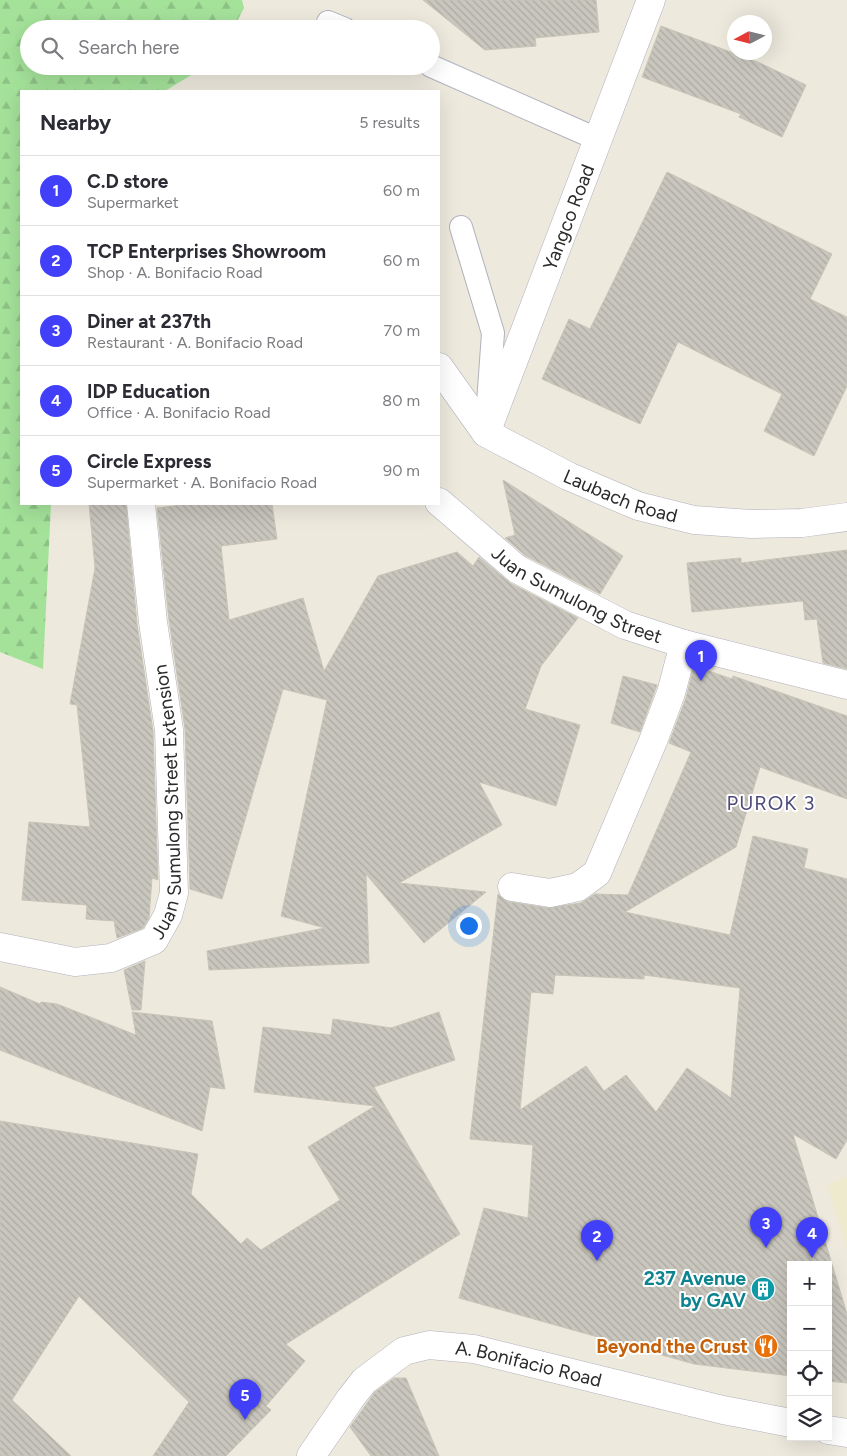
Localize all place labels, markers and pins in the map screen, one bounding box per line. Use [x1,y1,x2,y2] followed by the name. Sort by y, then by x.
[685,640,717,681] pin: 1
[750,1207,782,1248] pin: 3
[796,1217,828,1258] pin: 4
[581,1220,613,1261] pin: 2
[644,1267,746,1312] place label: 237 Avenue by GAV
[750,1276,776,1302] building icon: 237 Avenue by GAV
[753,1333,779,1359] restaurant icon: Beyond the Crust
[596,1335,748,1358] place label: Beyond the Crust
[229,1379,261,1420] pin: 5

